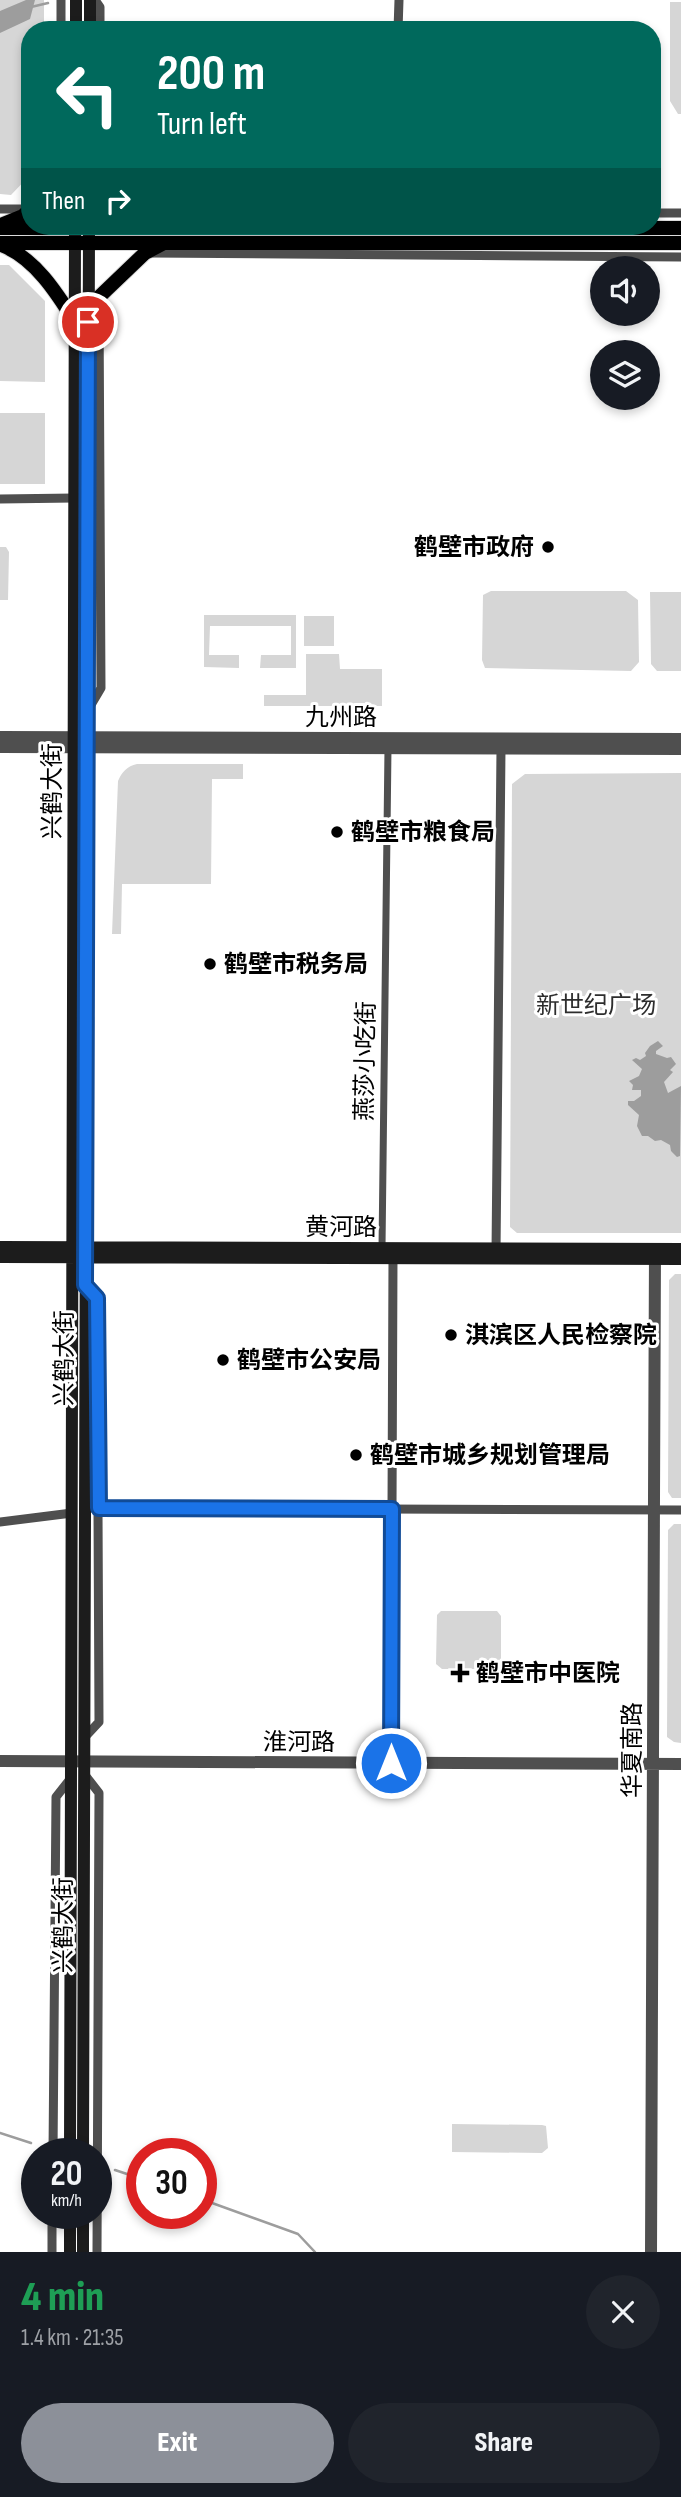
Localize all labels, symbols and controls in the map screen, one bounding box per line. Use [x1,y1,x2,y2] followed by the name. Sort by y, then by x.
[157,45,265,104] text: 200 m
[42,49,133,140] icon: left
[157,105,247,144] text: Turn left
[99,182,137,220] icon: right
[42,186,85,217] text: Then
[590,256,660,410] map controls
[590,256,660,326] button: sound
[58,292,118,352] pin
[69,303,107,341] icon: arrive
[590,340,660,410] button: layers
[414,533,534,562] place label: 鹤壁市政府
[540,539,556,555] marker: 鹤壁市政府
[305,703,377,732] street label: 九州路
[38,743,67,839] street label: 兴鹤大街
[351,818,495,847] place label: 鹤壁市粮食局
[329,824,345,840] marker: 鹤壁市粮食局
[224,950,368,979] place label: 鹤壁市税务局
[202,956,218,972] marker: 鹤壁市税务局
[536,991,656,1020] park label: 新世纪广场
[350,1001,381,1121] street label: 燕莎小吃街
[305,1213,377,1242] street label: 黄河路
[50,1310,79,1406] street label: 兴鹤大街
[465,1321,657,1350] place label: 淇滨区人民检察院
[443,1327,459,1343] marker: 淇滨区人民检察院
[237,1346,381,1375] place label: 鹤壁市公安局
[215,1352,231,1368] marker: 鹤壁市公安局
[370,1441,610,1470] place label: 鹤壁市城乡规划管理局
[348,1447,364,1463] marker: 鹤壁市城乡规划管理局
[476,1659,620,1688] place label: 鹤壁市中医院
[450,1663,470,1683] marker: 鹤壁市中医院
[618,1702,647,1798] street label: 华夏南路
[354,1726,428,1800] position arrow
[263,1728,335,1757] street label: 淮河路
[49,1877,78,1973] street label: 兴鹤大街
[126,2138,217,2229] speed limit sign: 30
[51,2153,83,2196] text: 20
[51,2190,82,2211] text: km/h
[21,2272,104,2323] text: 4 min
[586,2275,660,2349] button: close
[21,2324,124,2352] text: 1.4 km · 21:35
[21,2403,334,2483] button: Exit
[348,2403,660,2483] button: Share

